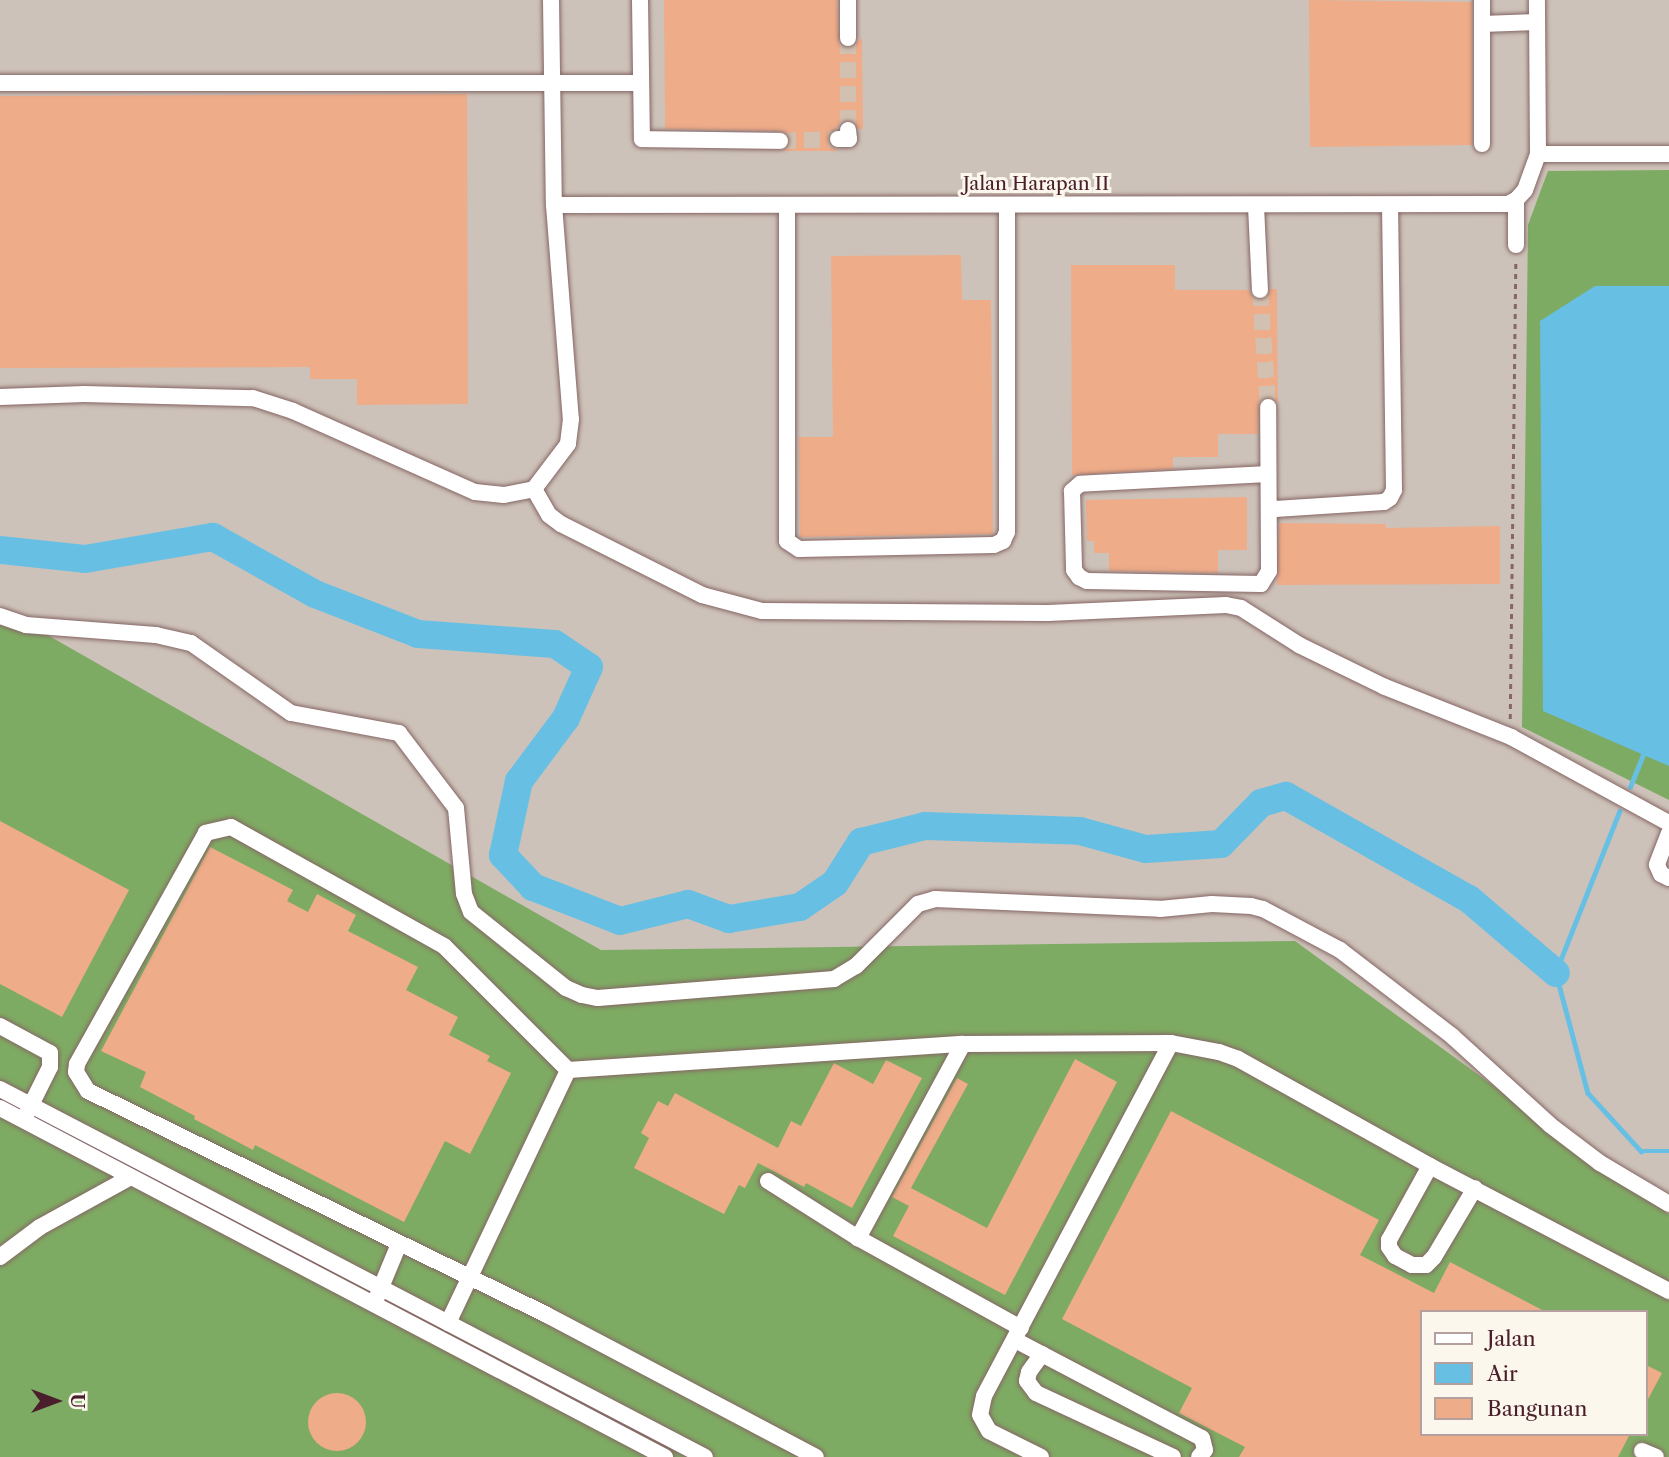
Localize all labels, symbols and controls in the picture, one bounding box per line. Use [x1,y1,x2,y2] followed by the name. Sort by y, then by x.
[963,173,1109,195] street label: Jalan Harapan II
[1420,1310,1648,1436] legend
[1487,1326,1536,1351] text: Jalan
[1487,1361,1518,1386] text: Air
[21,1366,91,1436] north arrow
[66,1393,89,1409] text: U
[1487,1396,1587,1421] text: Bangunan

